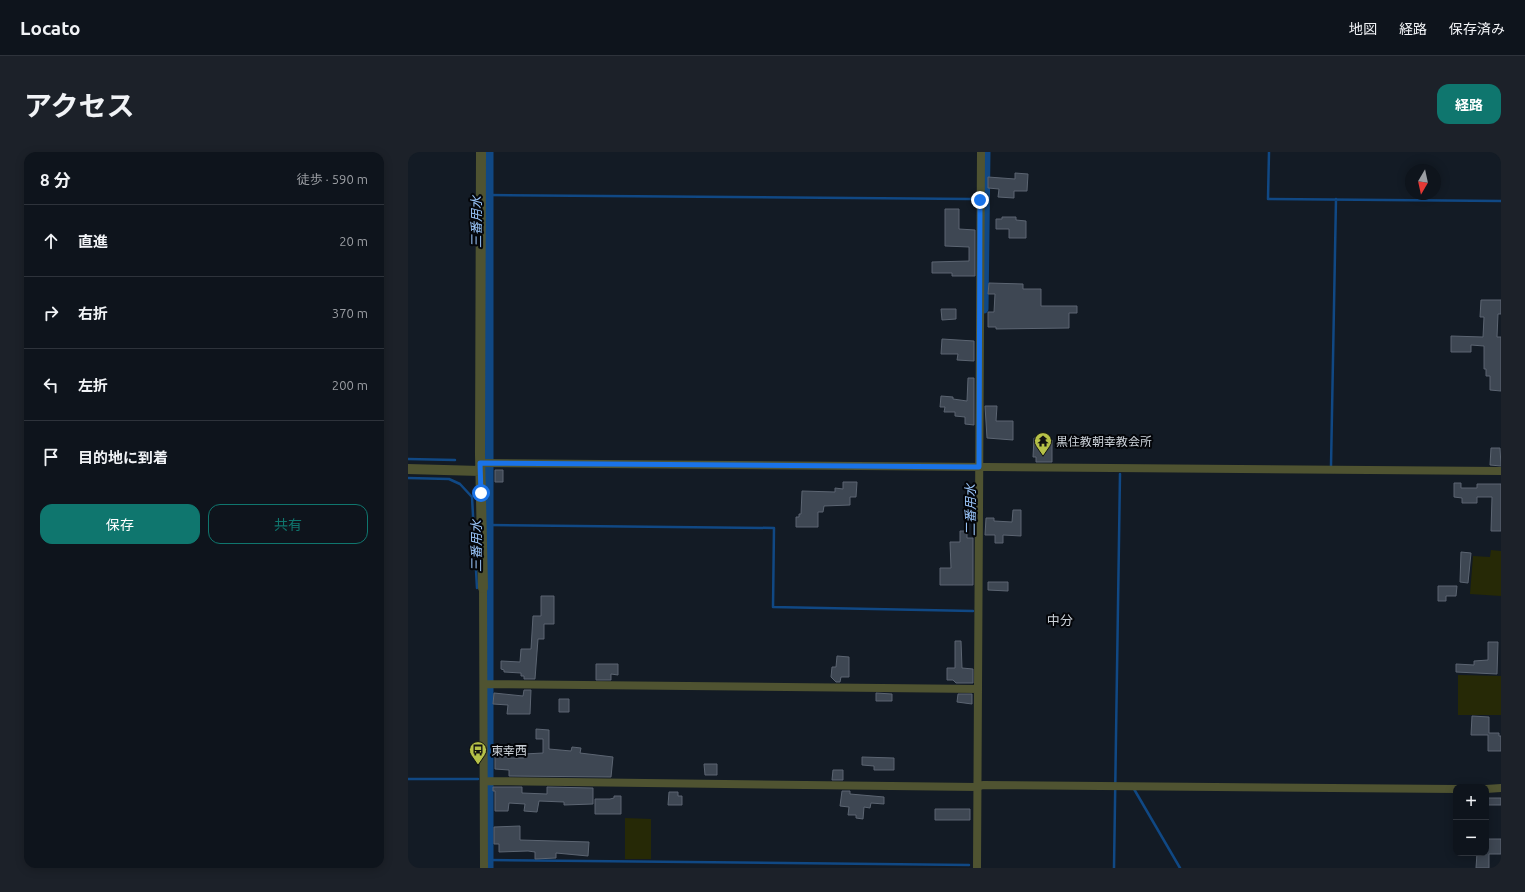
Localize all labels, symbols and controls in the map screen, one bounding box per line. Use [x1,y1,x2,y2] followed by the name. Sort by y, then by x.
[20,17,81,39] text: Locato
[1349,21,1377,37] text: 地図
[1399,21,1427,37] text: 経路
[1449,21,1505,37] text: 保存済み
[1437,84,1501,124] button: 経路
[24,90,135,121] text: アクセス
[1405,164,1441,200] north arrow
[40,170,71,189] text: 8 分
[297,172,368,186] text: 徒歩 · 590 m
[971,191,989,209] route end
[469,194,483,248] water label: 三番用水
[40,230,62,252] icon: ahead
[78,233,108,250] text: 直進
[339,234,368,248] text: 20 m
[40,302,62,324] icon: right
[78,305,108,322] text: 右折
[332,306,368,320] text: 370 m
[40,374,62,396] icon: left
[78,377,108,394] text: 左折
[332,378,368,392] text: 200 m
[1033,431,1053,456] temple icon: 黒住教朝幸教会所
[1056,435,1152,448] place label: 黒住教朝幸教会所
[40,446,62,468] icon: arrive
[78,449,168,466] text: 目的地に到着
[963,482,977,536] water label: 二番用水
[472,484,490,502] route start
[40,504,200,544] button: 保存
[208,504,368,544] button: 共有
[469,518,483,572] water label: 三番用水
[1047,613,1073,627] district label: 中分
[468,740,488,765] bus stop icon: 東幸西
[491,744,527,757] place label: 東幸西
[1453,784,1489,856] map controls
[1453,784,1489,820] button: +
[1453,820,1489,856] button: −

